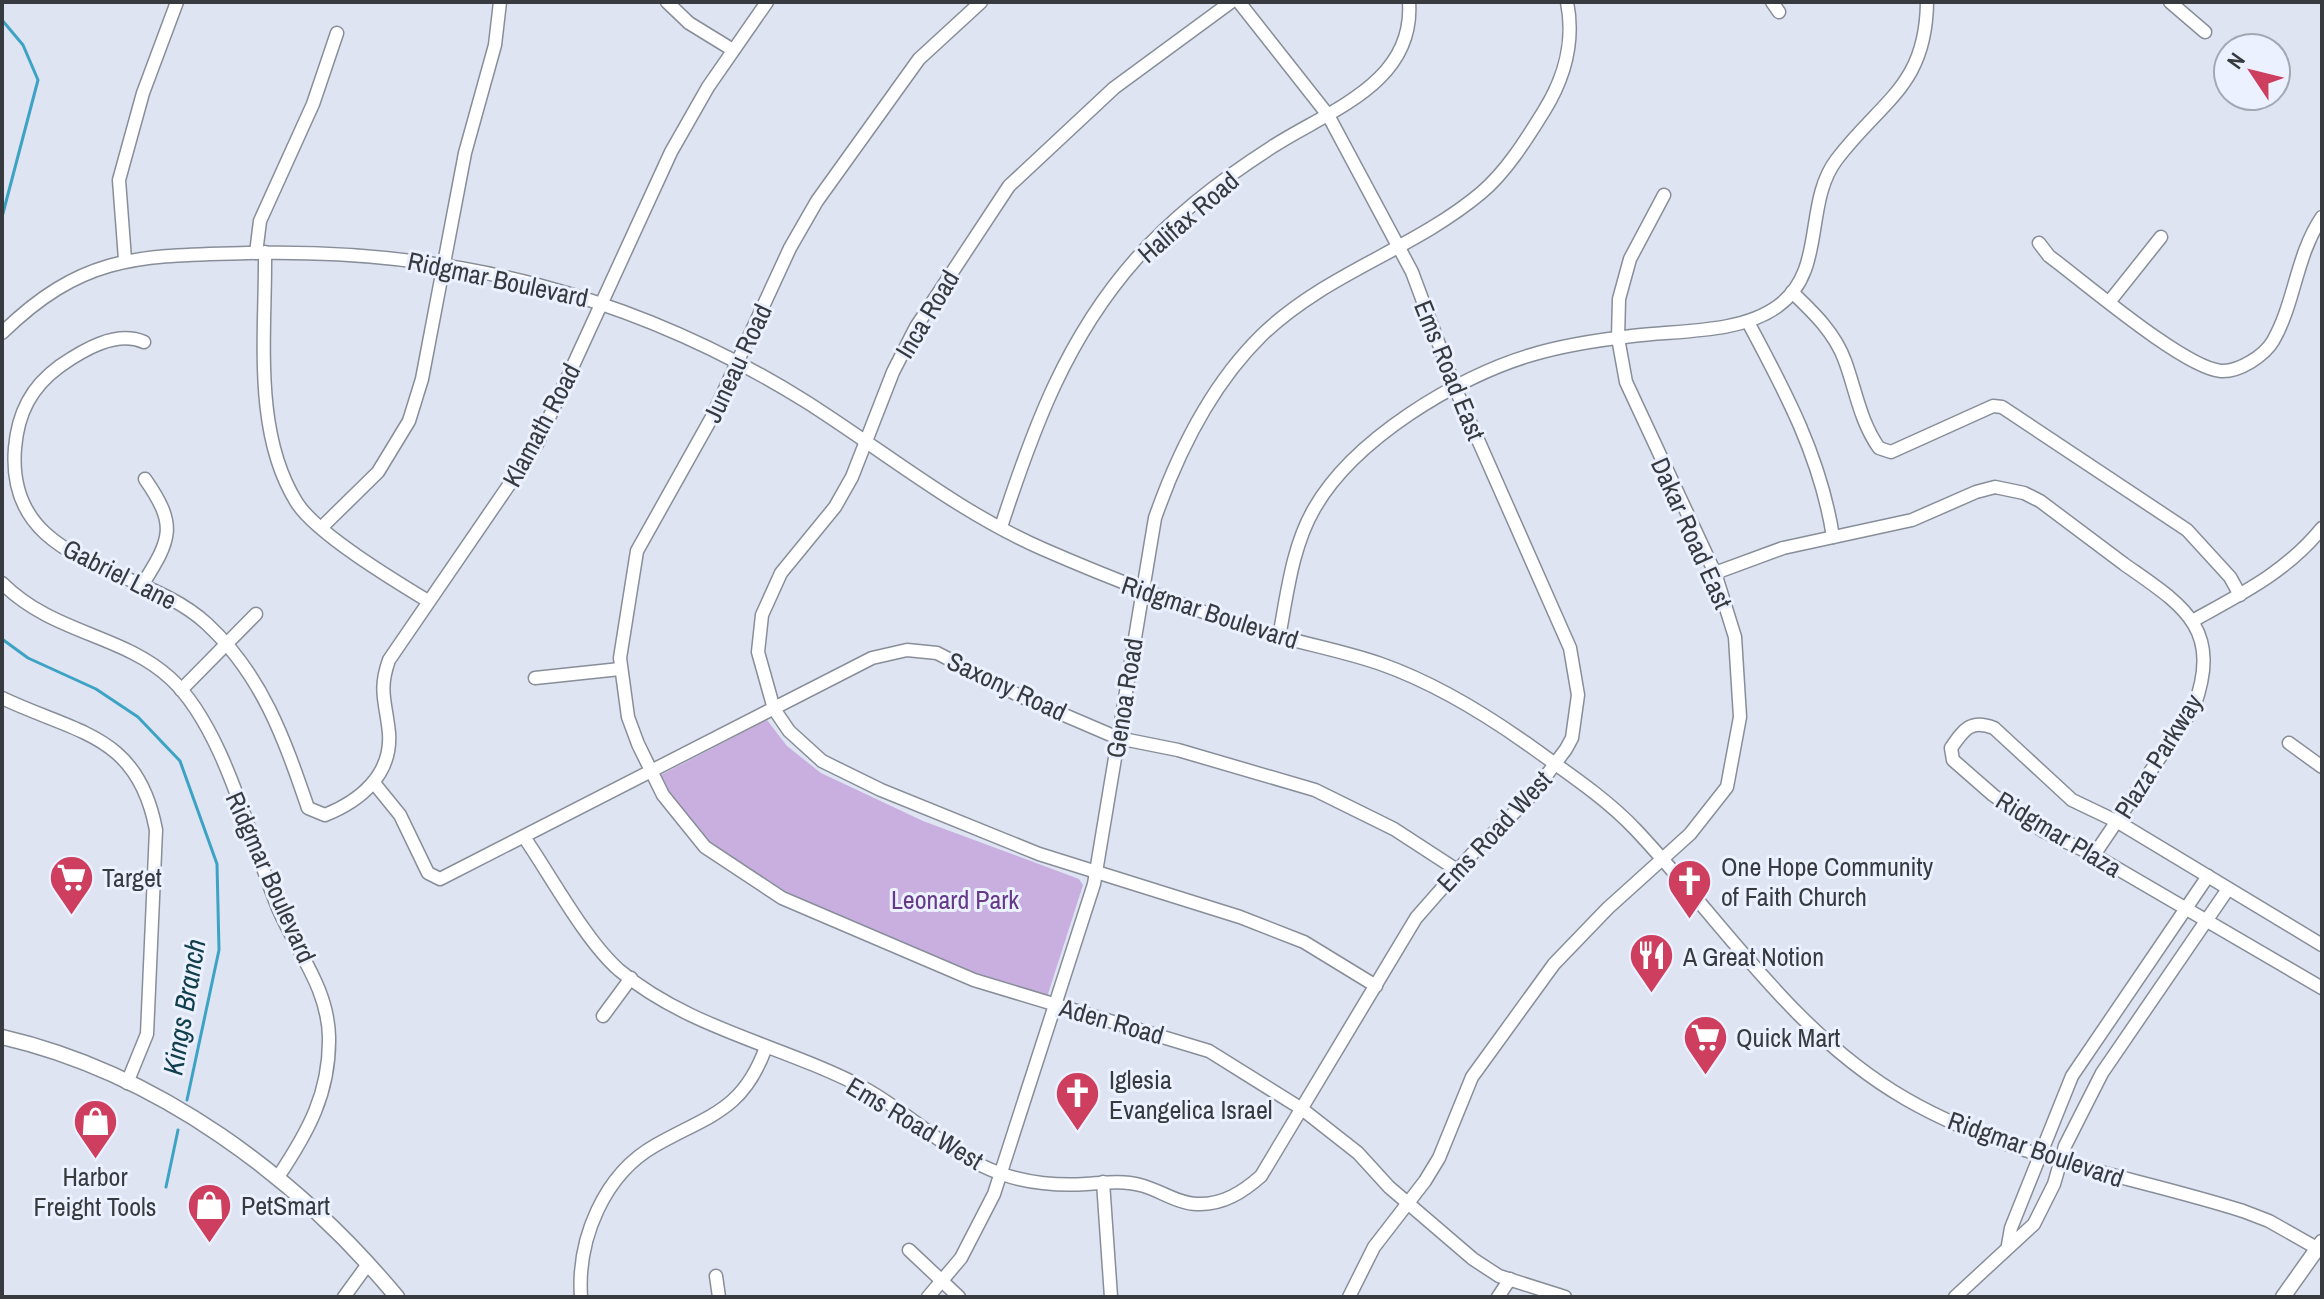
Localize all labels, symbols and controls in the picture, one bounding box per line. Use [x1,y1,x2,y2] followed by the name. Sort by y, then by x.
[2212,32,2292,112] north arrow
[2220,47,2252,74] text: N
[1130,163,1246,271] street label: Halifax Road
[405,243,591,315] street label: Ridgmar Boulevard
[887,263,967,365] street label: Inca Road
[1406,295,1494,445] street label: Ems Road East
[694,298,780,428] street label: Juneau Road
[494,357,588,493] street label: Klamath Road
[1643,452,1741,614] street label: Dakar Road East
[57,530,183,618] street label: Gabriel Lane
[1117,567,1303,657] street label: Ridgmar Boulevard
[1097,636,1151,760] street label: Genoa Road
[942,643,1072,729] street label: Saxony Road
[2106,687,2210,825] street label: Plaza Parkway
[1429,763,1559,899] street label: Ems Road West
[1990,783,2129,885] street label: Ridgmar Plaza
[218,786,324,968] street label: Ridgmar Boulevard
[1721,849,1933,914] place label: One Hope Community of Faith Church
[47,853,95,916] supermarket icon: Target
[1666,857,1714,920] church icon: One Hope Community of Faith Church
[102,860,162,895] place label: Target
[891,882,1019,917] park label: Leonard Park
[1628,932,1676,995] restaurant icon: A Great Notion
[153,936,215,1078] water label: Kings Branch
[1682,939,1824,974] place label: A Great Notion
[1055,989,1168,1053] street label: Aden Road
[1681,1013,1729,1076] supermarket icon: Quick Mart
[1736,1020,1840,1055] place label: Quick Mart
[1109,1062,1273,1127] place label: Iglesia Evangelica Israel
[840,1068,990,1178] street label: Ems Road West
[1054,1070,1102,1133] church icon: Iglesia Evangelica Israel
[71,1097,119,1160] shop icon: Harbor Freight Tools
[1943,1103,2129,1195] street label: Ridgmar Boulevard
[34,1159,156,1224] place label: Harbor Freight Tools
[186,1181,234,1244] shop icon: PetSmart
[241,1188,330,1223] place label: PetSmart

